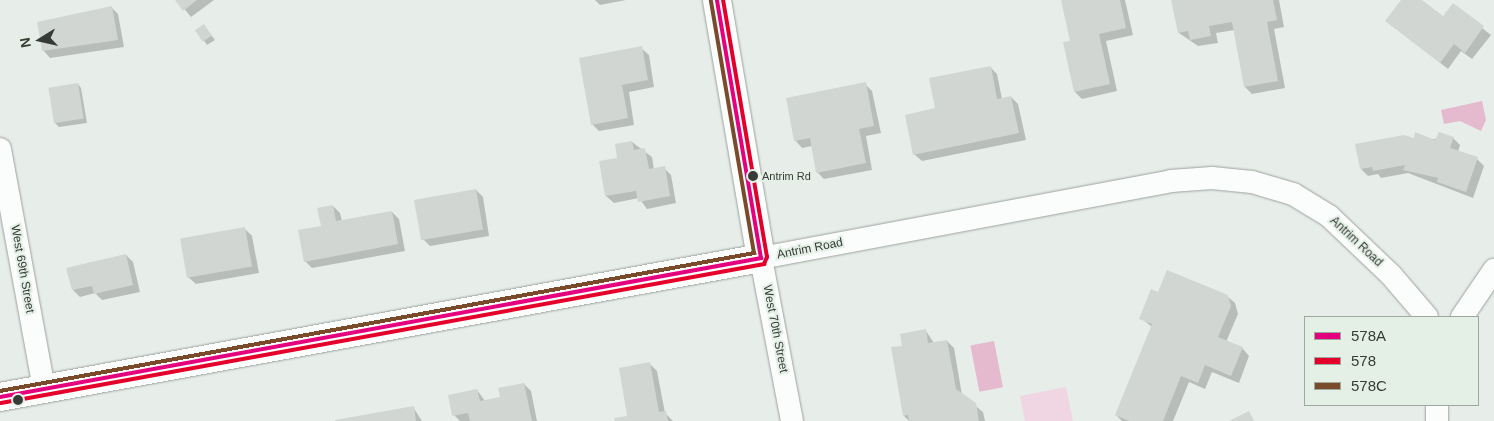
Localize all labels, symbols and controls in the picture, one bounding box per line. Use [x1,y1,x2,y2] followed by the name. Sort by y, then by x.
[15,15,65,65] north arrow
[16,36,34,49] text: N
[762,169,811,183] place label: Antrim Rd
[748,171,758,181] marker: Antrim Rd
[1327,214,1385,270] street label: Antrim Road
[7,224,37,314] street label: West 69th Street
[776,236,844,262] street label: Antrim Road
[759,284,791,374] street label: West 70th Street
[1304,316,1479,406] legend
[1351,327,1386,344] text: 578A
[1351,352,1376,369] text: 578
[1351,377,1387,394] text: 578C
[13,395,23,405] unlabelled marker

